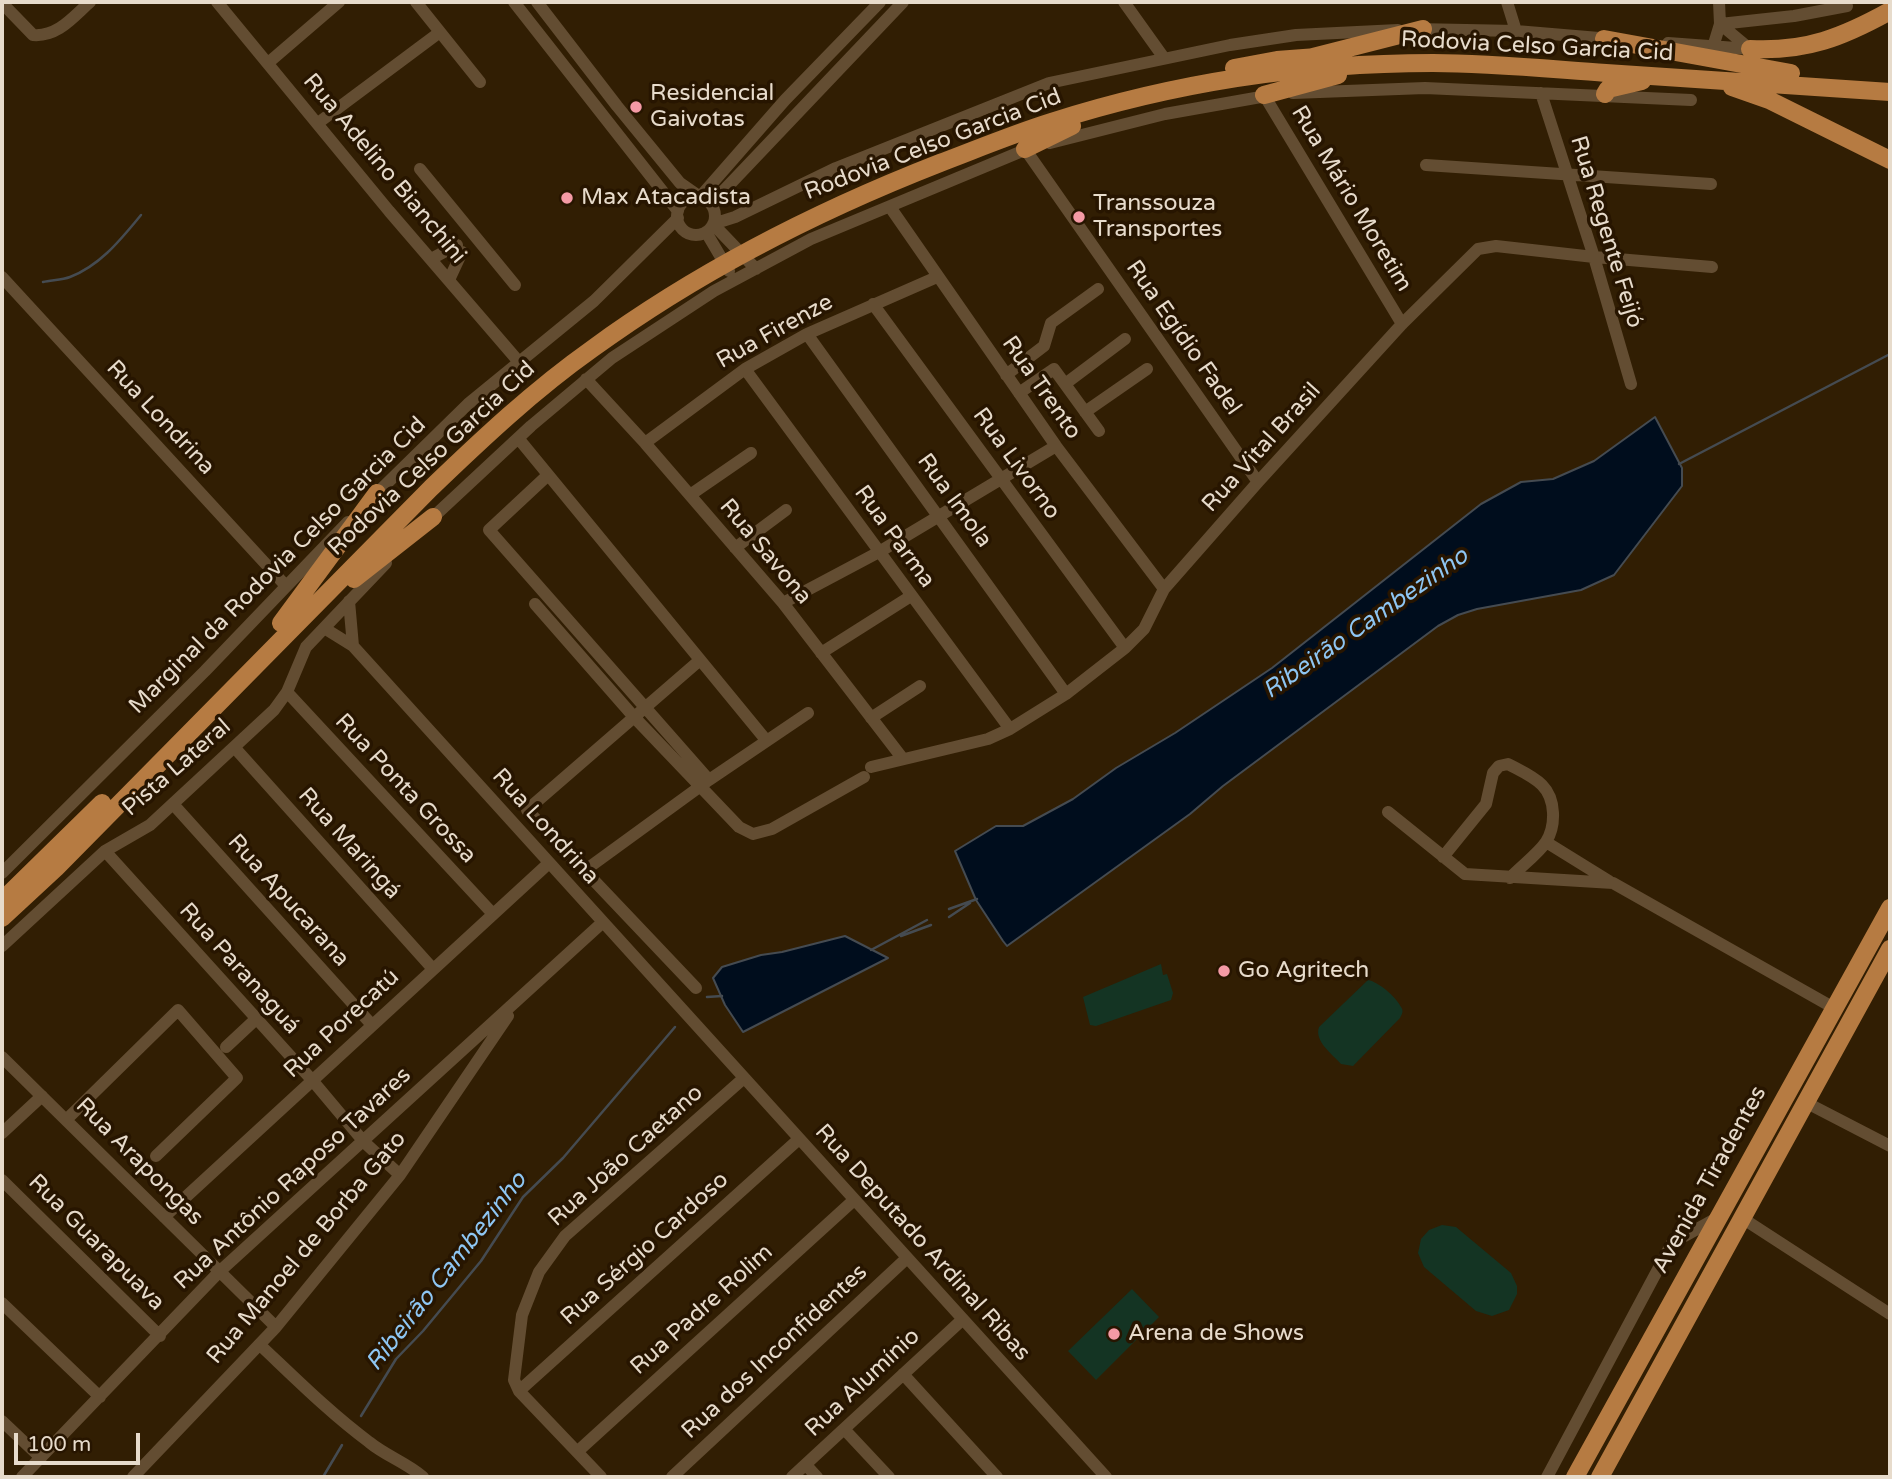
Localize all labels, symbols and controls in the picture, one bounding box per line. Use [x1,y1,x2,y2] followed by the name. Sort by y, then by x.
[1400,26,1674,68] street label: Rodovia Celso Garcia Cid
[297,68,471,270] street label: Rua Adelino Bianchini
[650,80,774,134] place label: Residencial Gaivotas
[801,83,1065,207] street label: Rodovia Celso Garcia Cid
[628,99,644,115] marker: Residencial Gaivotas
[1285,101,1417,297] street label: Rua Mário Moretim
[1564,133,1648,331] street label: Rua Regente Feijó
[581,184,751,212] place label: Max Atacadista
[559,190,575,206] marker: Max Atacadista
[1093,190,1222,244] place label: Transsouza Transportes
[1071,209,1087,225] marker: Transsouza Transportes
[1119,255,1247,421] street label: Rua Egídio Fadel
[712,289,838,375] street label: Rua Firenze
[995,331,1087,445] street label: Rua Trento
[100,355,220,481] street label: Rua Londrina
[323,356,541,562] street label: Rodovia Celso Garcia Cid
[1197,378,1327,518] street label: Rua Vital Brasil
[966,403,1066,525] street label: Rua Livorno
[124,412,432,720] street label: Marginal da Rodovia Celso Garcia Cid
[911,449,997,553] street label: Rua Imola
[848,480,940,594] street label: Rua Parma
[713,494,817,610] street label: Rua Savona
[1258,542,1474,706] water label: Ribeirão Cambezinho
[329,708,481,870] street label: Rua Ponta Grossa
[117,713,237,823] street label: Pista Lateral
[486,763,604,891] street label: Rua Londrina
[292,783,406,905] street label: Rua Maringá
[221,829,355,973] street label: Rua Apucarana
[173,898,305,1040] street label: Rua Paranaguá
[1238,957,1369,985] place label: Go Agritech
[1216,963,1232,979] marker: Go Agritech
[279,964,405,1084] street label: Rua Porecatú
[169,1062,417,1296] street label: Rua Antônio Raposo Tavares
[543,1079,709,1233] street label: Rua João Caetano
[1647,1082,1773,1278] street label: Avenida Tiradentes
[69,1092,209,1232] street label: Rua Arapongas
[808,1119,1036,1367] street label: Rua Deputado Ardinal Ribas
[201,1126,413,1370] street label: Rua Manoel de Borba Gato
[555,1166,735,1332] street label: Rua Sérgio Cardoso
[361,1167,533,1377] water label: Ribeirão Cambezinho
[22,1169,170,1317] street label: Rua Guarapuava
[625,1239,779,1381] street label: Rua Padre Rolim
[677,1259,873,1445] street label: Rua dos Inconfidentes
[1128,1320,1304,1348] place label: Arena de Shows
[800,1323,926,1443] street label: Rua Alumínio
[1106,1326,1122,1342] marker: Arena de Shows
[18,1420,144,1464] scale bar
[27,1432,91,1457] text: 100 m

